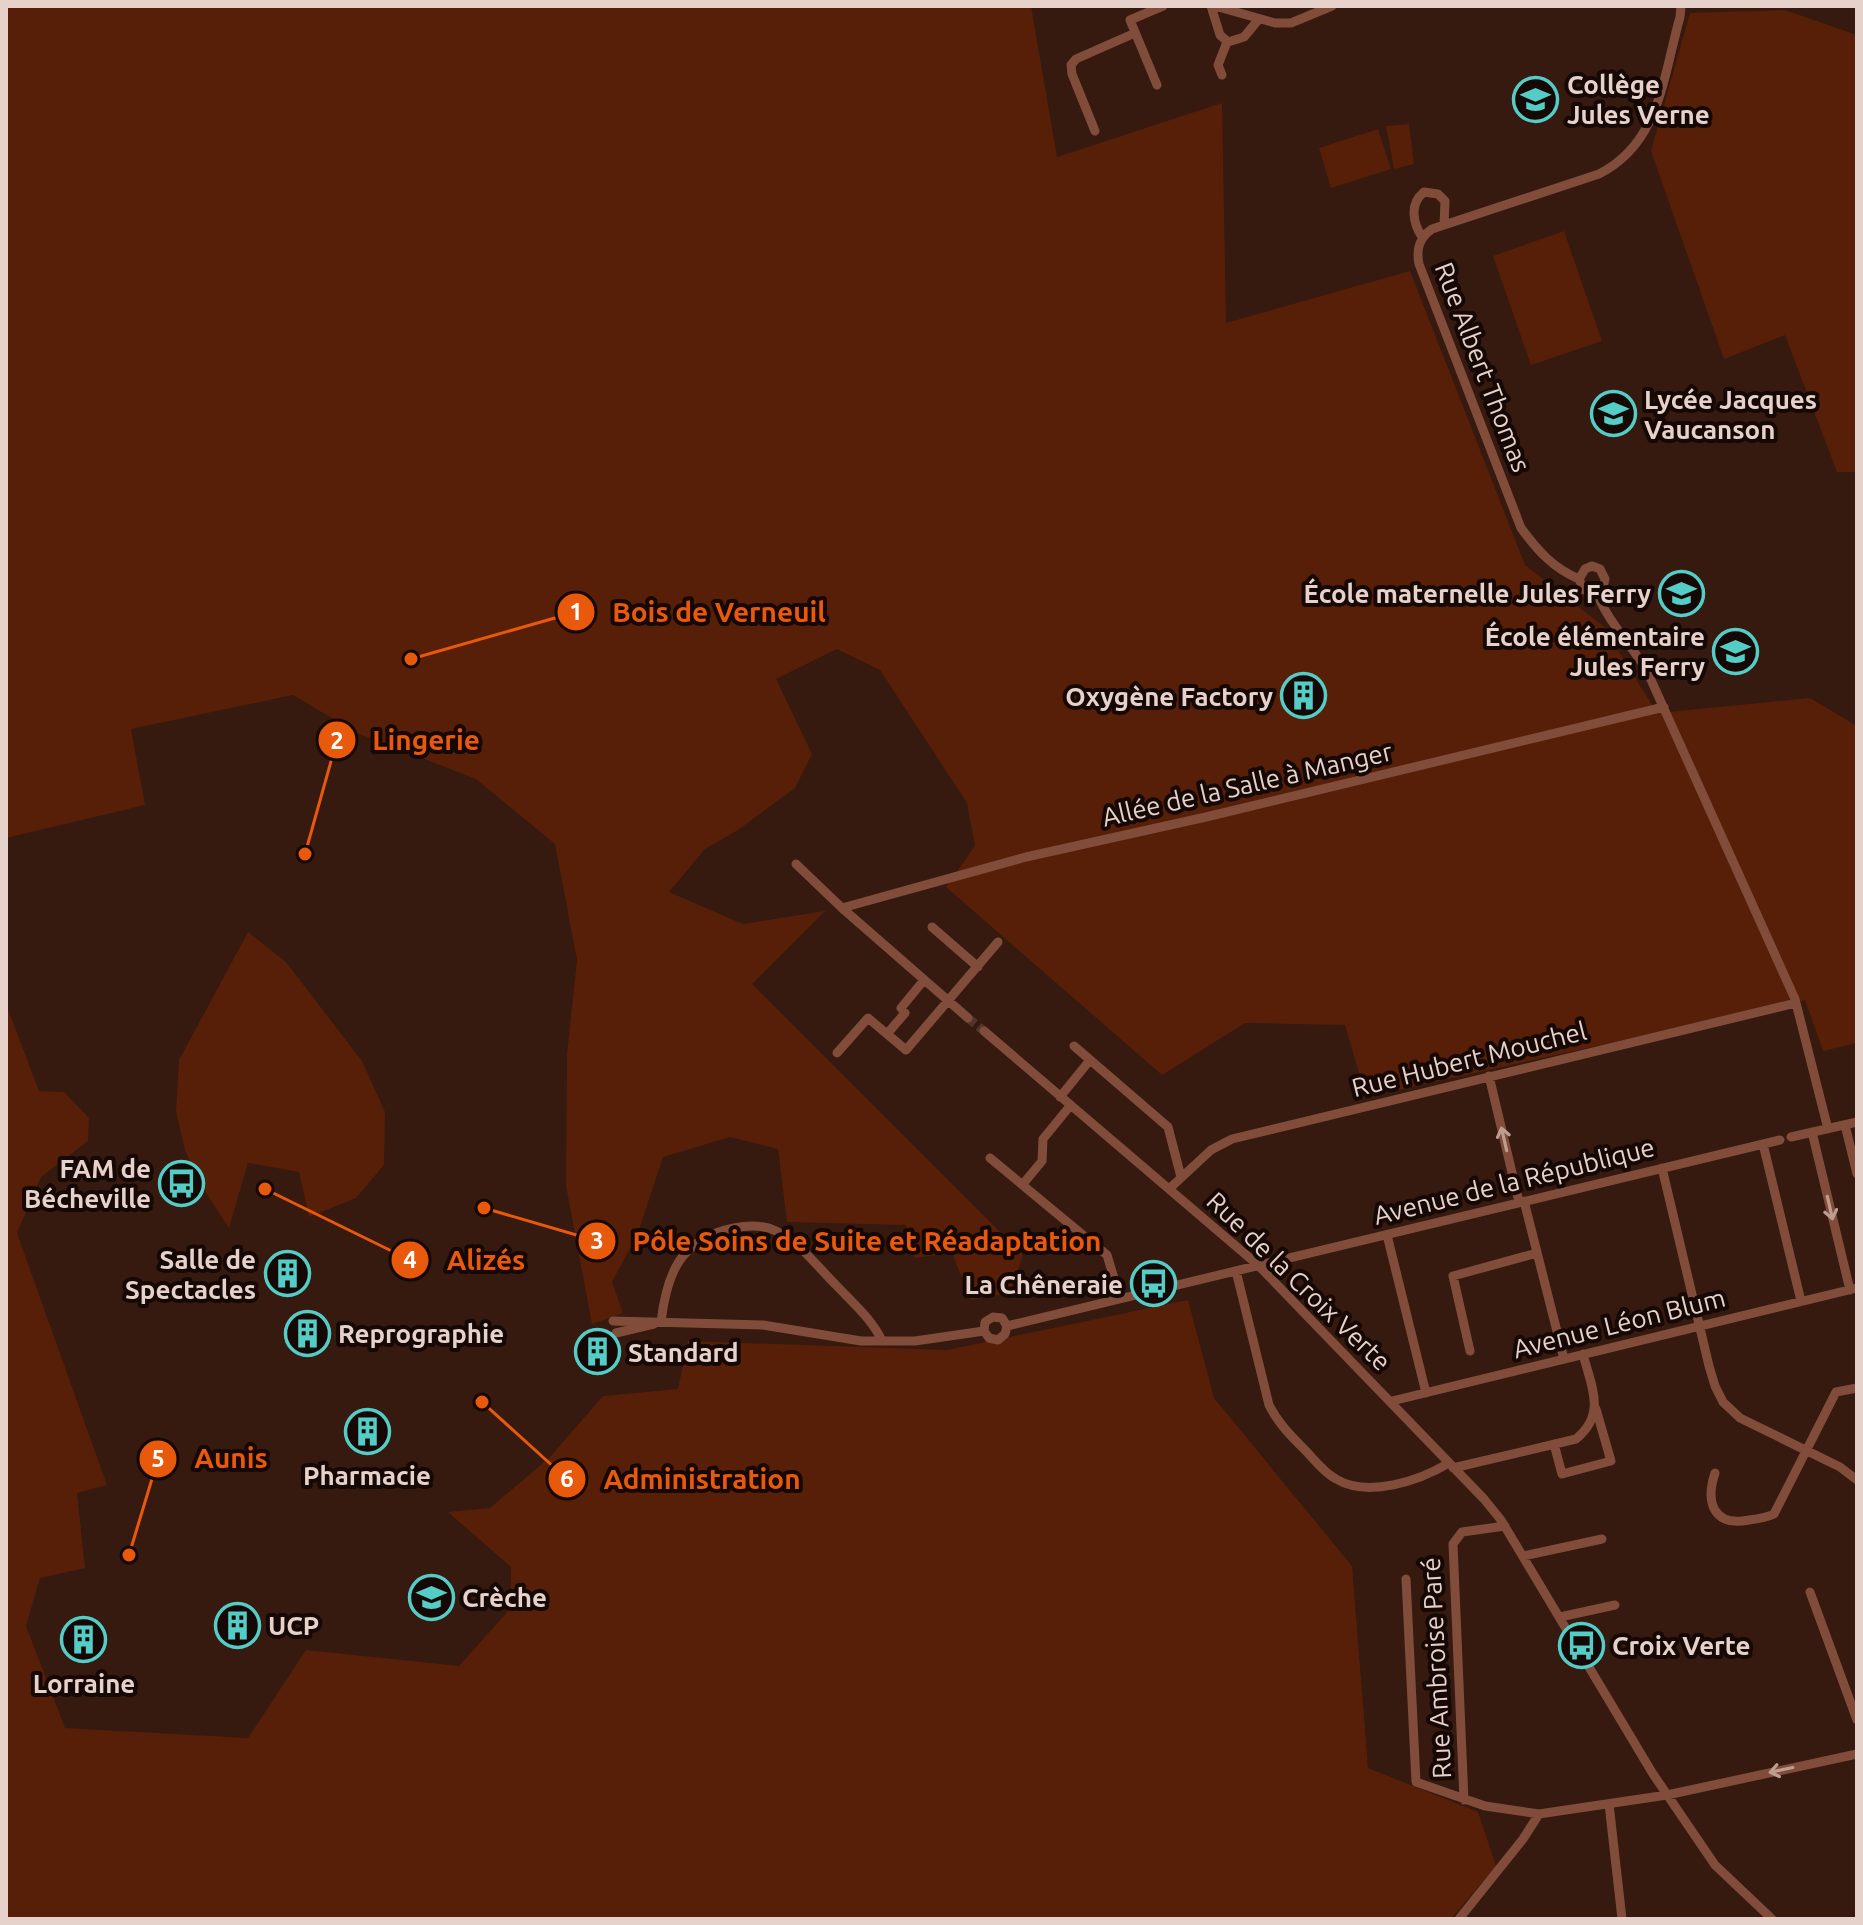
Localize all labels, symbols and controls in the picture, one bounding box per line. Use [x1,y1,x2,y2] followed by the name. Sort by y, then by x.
[1567,70,1710,129] place label: Collège Jules Verne
[1512,75,1560,123] school or university icon: Collège Jules Verne
[1430,258,1536,476] street label: Rue Albert Thomas
[1644,385,1817,444] place label: Lycée Jacques Vaucanson
[1589,390,1637,438] school or university icon: Lycée Jacques Vaucanson
[1658,569,1706,617] school or university icon: École maternelle Jules Ferry
[1303,578,1651,608] place label: École maternelle Jules Ferry
[556,586,842,638] callout: Bois de Verneuil
[612,596,826,627] text: Bois de Verneuil
[569,598,583,625] text: 1
[1485,621,1705,681] place label: École élémentaire Jules Ferry
[1712,627,1760,675] school or university icon: École élémentaire Jules Ferry
[1280,672,1328,720] building icon: Oxygène Factory
[1065,682,1273,711] place label: Oxygène Factory
[317,714,496,766] callout: Lingerie
[372,724,480,755] text: Lingerie
[330,727,344,754] text: 2
[1099,736,1395,832] street label: Allée de la Salle à Manger
[1349,1016,1589,1102] street label: Rue Hubert Mouchel
[1496,1127,1511,1153] one-way arrow
[1370,1132,1658,1230] street label: Avenue de la République
[24,1154,151,1213] place label: FAM de Bécheville
[158,1159,206,1207] bus stop icon: FAM de Bécheville
[1201,1186,1397,1376] street label: Rue de la Croix Verte
[1823,1195,1838,1221] one-way arrow
[577,1215,1118,1267] callout: Pôle Soins de Suite et Réadaptation
[633,1225,1101,1256] text: Pôle Soins de Suite et Réadaptation
[590,1227,604,1254] text: 3
[390,1234,541,1286] callout: Alizés
[447,1244,525,1275] text: Alizés
[125,1245,256,1304] place label: Salle de Spectacles
[403,1246,417,1273] text: 4
[263,1250,311,1298] building icon: Salle de Spectacles
[1130,1260,1178,1308] bus stop icon: La Chêneraie
[964,1270,1123,1299] place label: La Chêneraie
[1510,1283,1728,1363] street label: Avenue Léon Blum
[283,1309,331,1357] building icon: Reprographie
[338,1319,504,1348] place label: Reprographie
[573,1328,621,1376] building icon: Standard
[628,1338,739,1367] place label: Standard
[343,1408,391,1456] building icon: Pharmacie
[138,1433,283,1485] callout: Aunis
[194,1442,268,1473] text: Aunis
[151,1445,165,1472] text: 5
[547,1453,816,1505] callout: Administration
[303,1461,431,1490] place label: Pharmacie
[603,1463,801,1494] text: Administration
[560,1465,574,1492] text: 6
[1416,1557,1456,1779] street label: Rue Ambroise Paré
[407,1573,455,1621] school or university icon: Crèche
[462,1583,547,1612] place label: Crèche
[213,1601,261,1649] building icon: UCP
[268,1611,319,1640] place label: UCP
[60,1616,108,1664] building icon: Lorraine
[1557,1621,1605,1669] bus stop icon: Croix Verte
[1612,1631,1751,1660] place label: Croix Verte
[33,1669,135,1698] place label: Lorraine
[1768,1764,1794,1779] one-way arrow

